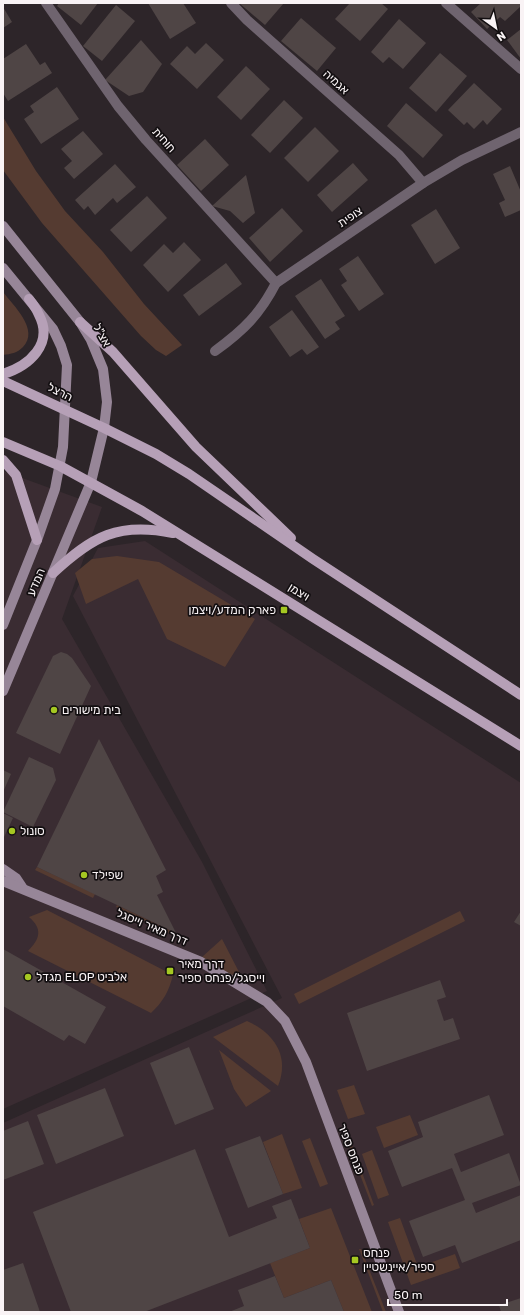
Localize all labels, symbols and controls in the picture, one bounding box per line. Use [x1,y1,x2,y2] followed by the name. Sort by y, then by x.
[476,8,516,48] north arrow
[494,28,508,44] text: N
[320,67,352,97] street label: אגמיה
[149,125,179,155] street label: חוחית
[335,204,365,230] street label: צופית
[90,321,114,349] street label: אצ"ל
[45,380,75,404] street label: הרצל
[24,566,48,598] street label: המדע
[286,580,312,604] street label: ויצמן
[189,603,276,617] place label: פארק המדע/ויצמן
[279,605,289,615] marker: פארק המדע/ויצמן
[62,703,121,717] place label: בית מישורים
[49,705,59,715] marker: בית מישורים
[20,824,45,838] place label: סונול
[7,826,17,836] marker: סונול
[92,868,123,882] place label: שפילד
[79,870,89,880] marker: שפילד
[114,906,190,949] street label: דרך מאיר וייסגל
[178,957,265,985] place label: דרך מאיר וייסגל/פנחס ספיר
[165,966,175,976] marker: דרך מאיר וייסגל/פנחס ספיר
[36,970,127,984] place label: מגדל ELOP אלביט
[23,972,33,982] marker: מגדל ELOP אלביט
[335,1122,367,1177] street label: פנחס ספיר
[363,1246,435,1274] place label: פנחס ספיר/איינשטיין
[350,1255,360,1265] marker: פנחס ספיר/איינשטיין
[388,1281,507,1307] scale bar
[394,1288,422,1302] text: 50 m

